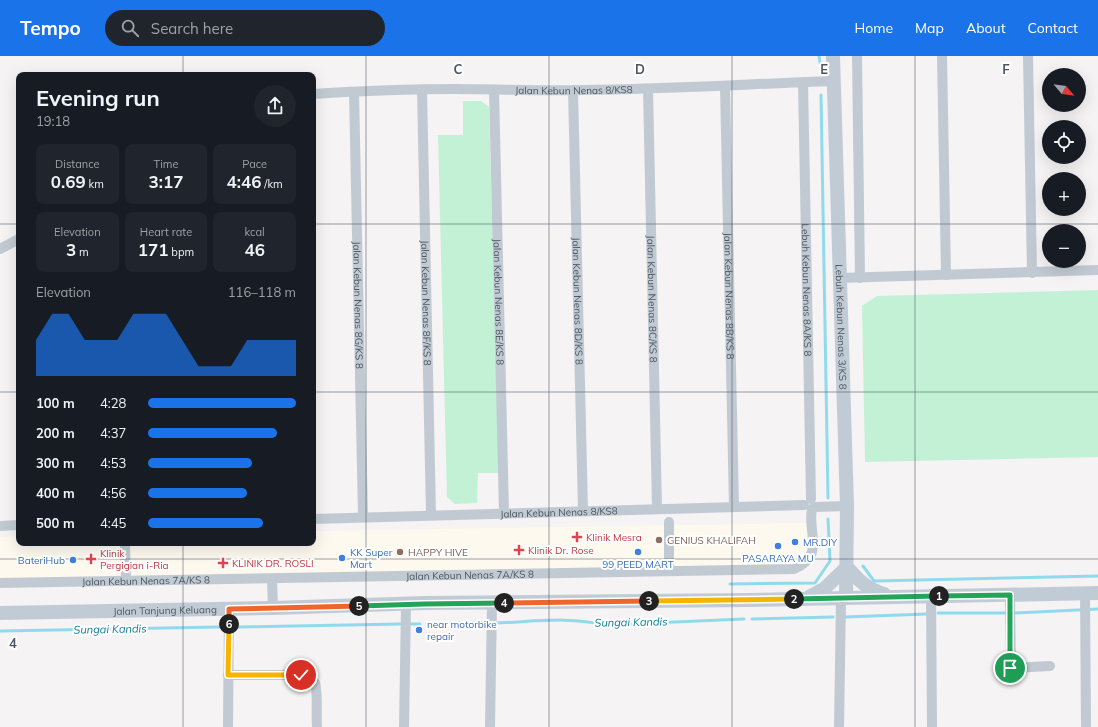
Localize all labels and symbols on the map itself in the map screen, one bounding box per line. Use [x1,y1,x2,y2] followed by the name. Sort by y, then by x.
[454,61,463,77] text: C
[635,61,645,77] text: D
[820,61,828,77] text: E
[1002,61,1010,77] text: F
[1042,68,1086,112] north arrow
[515,82,633,97] street label: Jalan Kebun Nenas 8/KS8
[799,223,815,357] street label: Lebuh Kebun Nenas 8A/KS 8
[722,232,737,360] street label: Jalan Kebun Nenas 8B/KS 8
[645,235,660,363] street label: Jalan Kebun Nenas 8C/KS 8
[570,237,586,365] street label: Jalan Kebun Nenas 8D/KS 8
[491,239,507,365] street label: Jalan Kebun Nenas 8E/KS 8
[419,240,434,366] street label: Jalan Kebun Nenas 8F/KS 8
[351,241,366,369] street label: Jalan Kebun Nenas 8G/KS 8
[833,264,850,390] street label: Lebuh Kebun Nenas 3/KS 8
[500,504,618,520] street label: Jalan Kebun Nenas 8/KS8
[571,531,583,543] marker: Klinik Mesra
[586,531,642,544] place label: Klinik Mesra
[667,534,756,547] place label: GENIUS KHALIFAH
[654,535,664,545] marker: GENIUS KHALIFAH
[803,536,838,549] place label: MR.DIY
[790,537,800,547] marker: MR.DIY
[773,541,783,551] marker: PASARAYA MU
[513,544,525,556] marker: Klinik Dr. Rose
[528,544,594,557] place label: Klinik Dr. Rose
[350,546,393,571] place label: KK Super Mart
[408,546,468,559] place label: HAPPY HIVE
[100,547,169,572] place label: Klinik Pergigian i-Ria
[395,547,405,557] marker: HAPPY HIVE
[633,547,643,557] marker: 99 PEED MART
[742,552,814,565] place label: PASARAYA MU
[85,553,97,565] marker: Klinik Pergigian i-Ria
[337,553,347,563] marker: KK Super Mart
[18,554,65,567] place label: BateriHub
[68,555,78,565] marker: BateriHub
[217,557,229,569] marker: KLINIK DR. ROSLI
[232,557,314,570] place label: KLINIK DR. ROSLI
[602,558,674,571] place label: 99 PEED MART
[406,567,534,582] street label: Jalan Kebun Nenas 7A/KS 8
[82,573,210,588] street label: Jalan Kebun Nenas 7A/KS 8
[929,586,949,606] pin: 1
[784,589,804,609] pin: 2
[639,591,659,611] pin: 3
[494,593,514,613] pin: 4
[349,596,369,616] pin: 5
[113,603,217,617] street label: Jalan Tanjung Keluang
[219,614,239,634] pin: 6
[594,614,668,630] water label: Sungai Kandis
[427,618,497,643] place label: near motorbike repair
[73,621,147,637] water label: Sungai Kandis
[414,625,424,635] marker: near motorbike repair
[9,635,17,651] text: 4
[993,651,1027,685] pin
[284,658,318,692] pin

